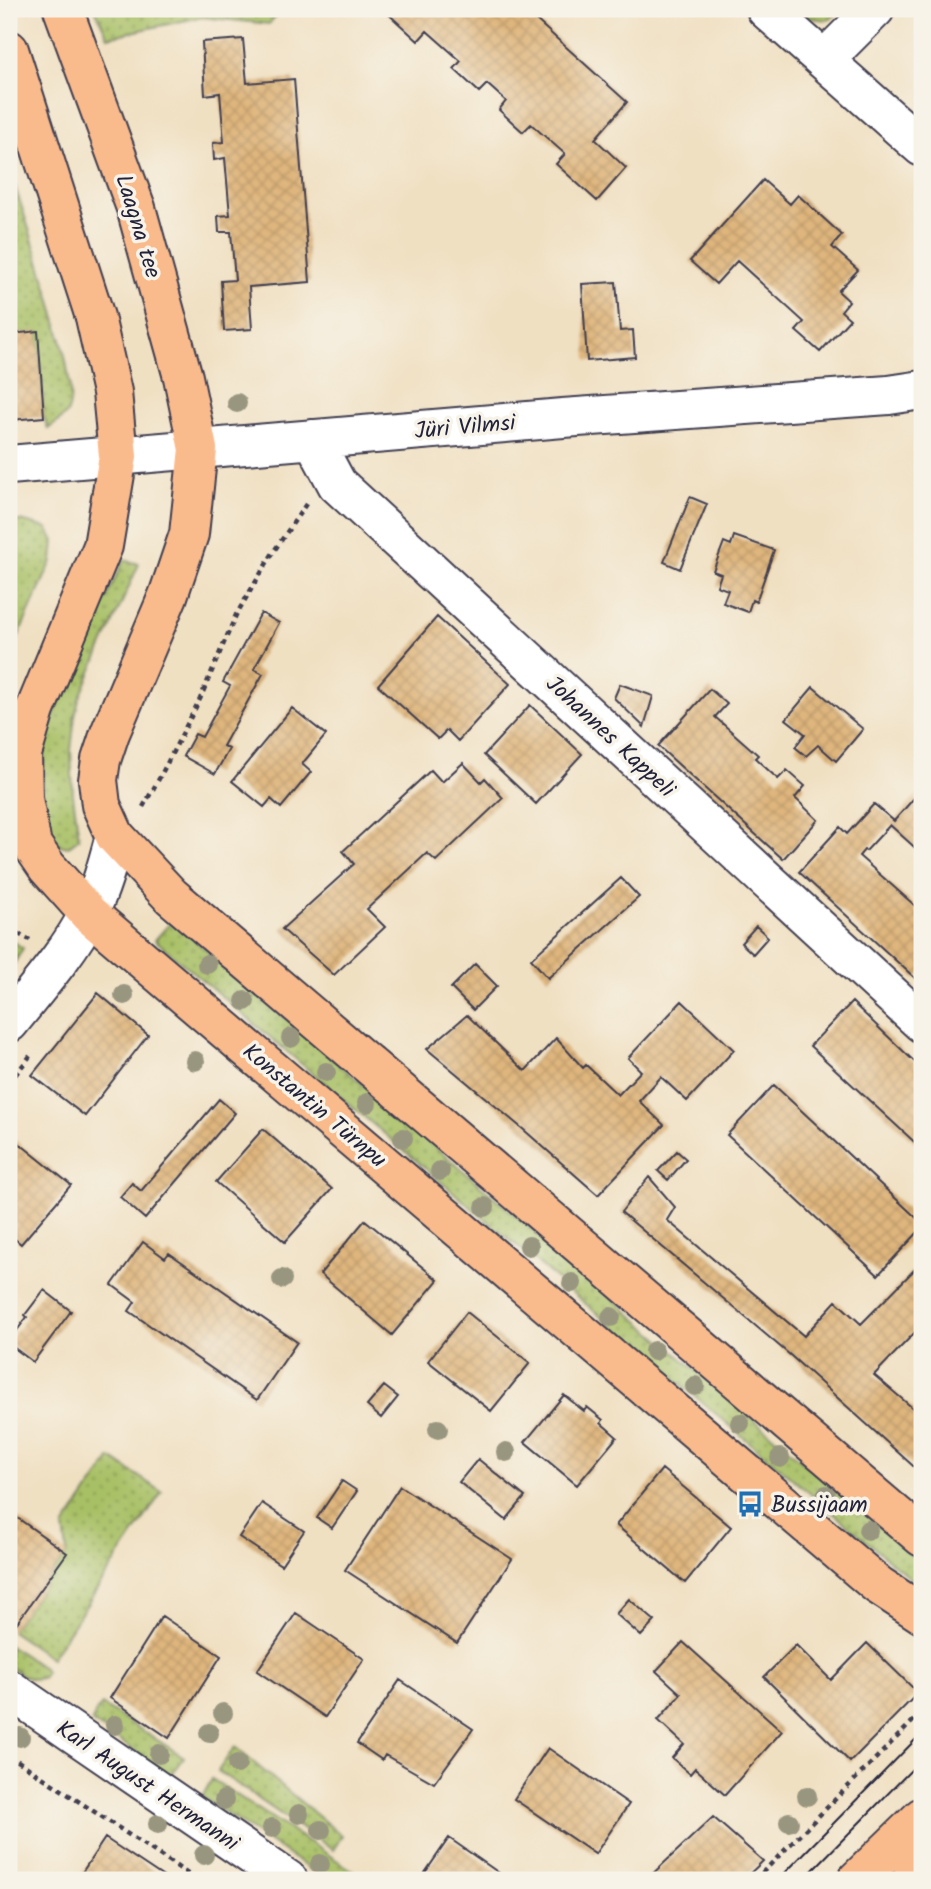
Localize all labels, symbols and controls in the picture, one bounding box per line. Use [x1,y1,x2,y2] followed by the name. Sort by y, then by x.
[104,170,170,283] street label: Laagna tee
[413,406,519,450] street label: Jüri Vilmsi
[537,668,684,808] street label: Johannes Kappeli
[234,1035,394,1178] street label: Konstantin Türnpu
[771,1488,868,1524] place label: Bussijaam
[735,1489,765,1519] bus stop icon: Bussijaam
[48,1712,247,1862] street label: Karl August Hermanni

